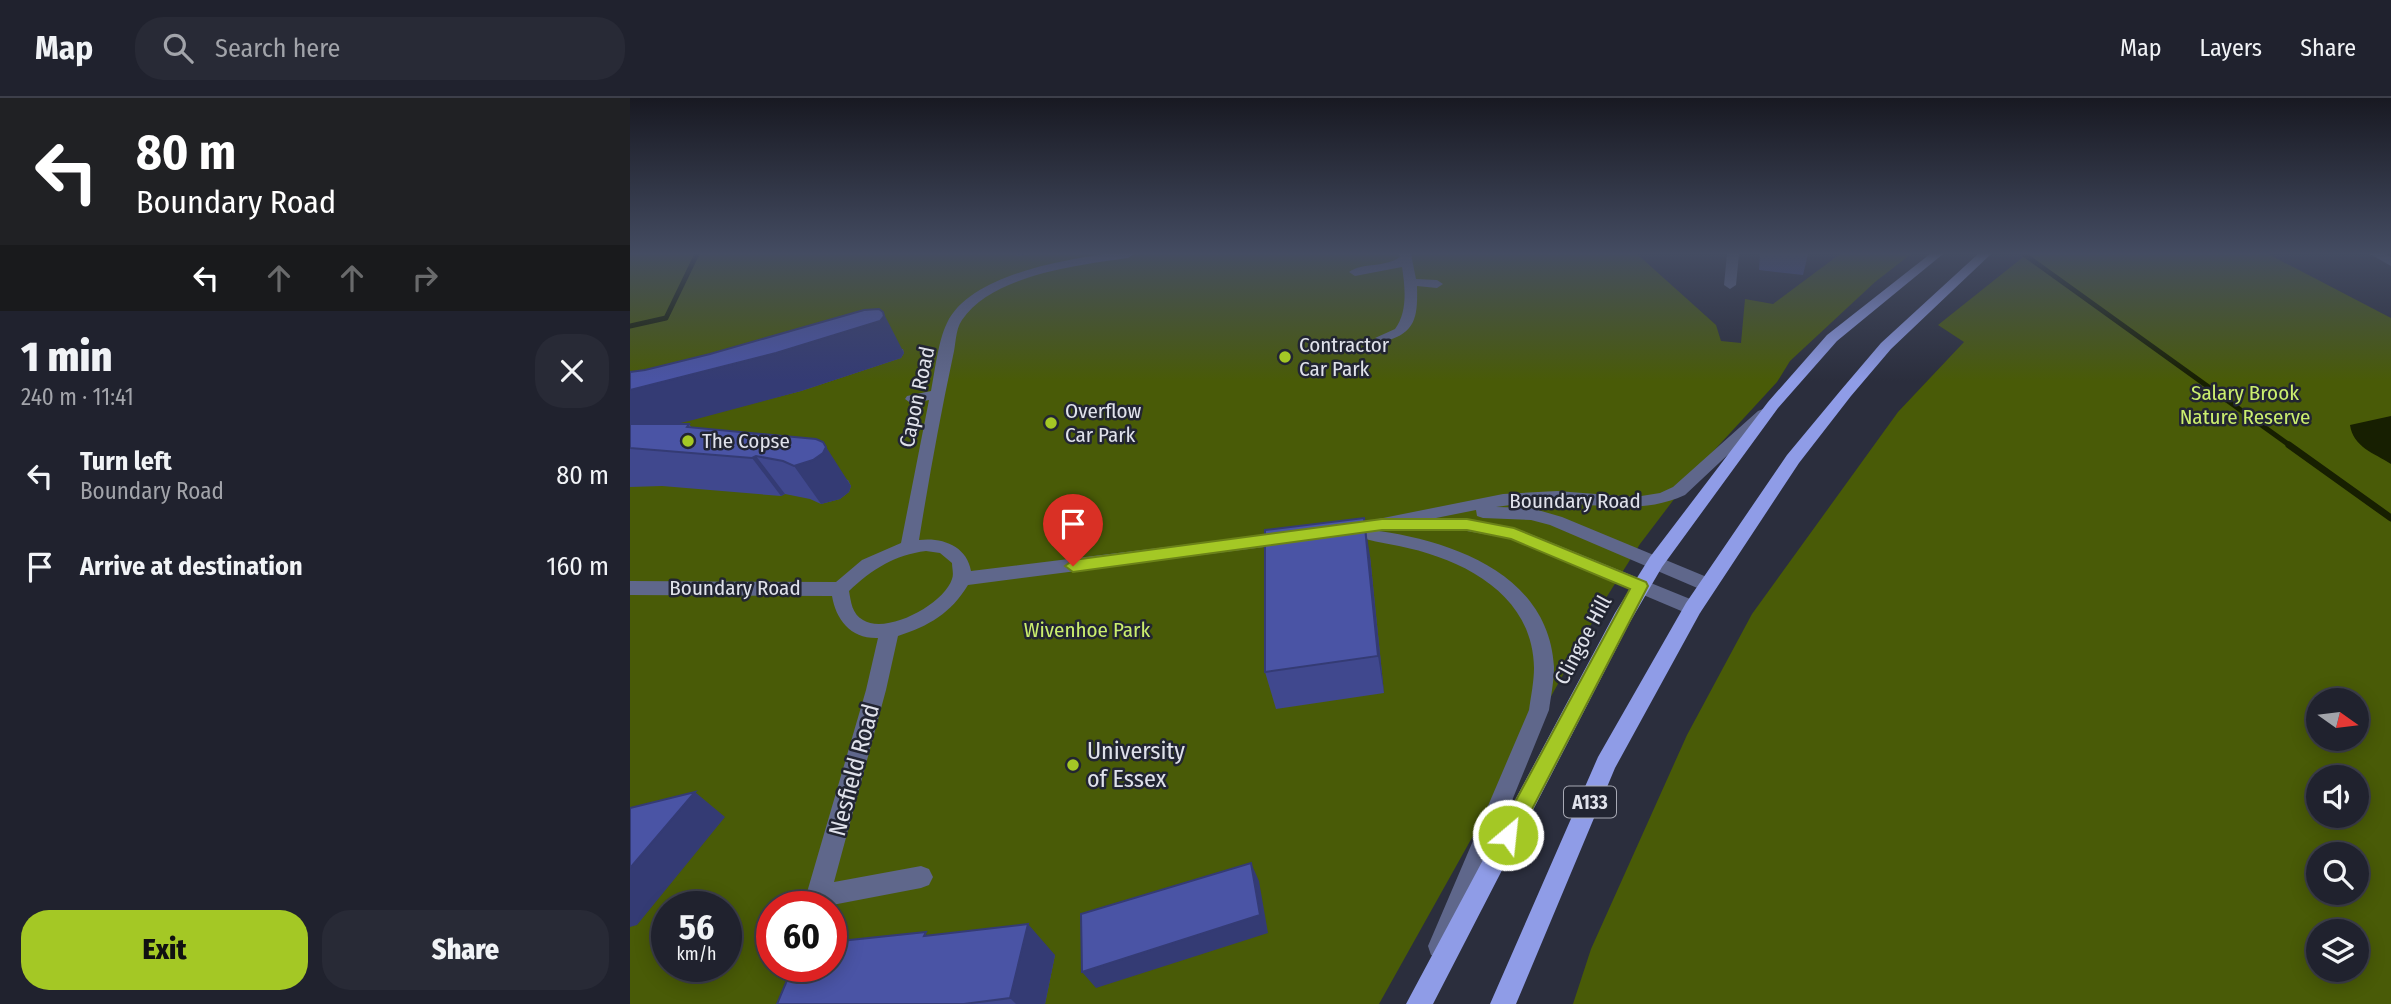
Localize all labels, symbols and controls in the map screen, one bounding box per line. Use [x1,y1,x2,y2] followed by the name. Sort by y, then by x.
[135,17,625,80] search box
[35,28,93,68] text: Map
[159,29,197,67] icon: search
[215,33,340,64] text: Search here
[2120,34,2162,62] text: Map
[2200,34,2262,62] text: Layers
[2300,34,2356,62] text: Share
[136,123,236,182] text: 80 m
[21,126,112,217] icon: left
[136,183,336,221] text: Boundary Road
[187,259,225,297] icon: left
[260,259,298,297] icon: ahead
[333,259,371,297] icon: ahead
[406,259,444,297] icon: right
[21,332,112,382] text: 1 min
[1299,332,1390,382] place label: Contractor Car Park
[535,334,609,408] button: close
[894,344,940,450] street label: Capon Road
[1277,349,1293,365] marker: Contractor Car Park
[2180,380,2310,430] park label: Salary Brook Nature Reserve
[21,383,134,411] text: 240 m · 11:41
[1065,398,1142,448] place label: Overflow Car Park
[1043,415,1059,431] marker: Overflow Car Park
[702,428,790,454] place label: The Copse
[680,433,696,449] marker: The Copse
[80,446,172,477] text: Turn left
[21,457,59,495] icon: left
[556,460,609,491] text: 80 m
[80,477,224,505] text: Boundary Road
[1509,488,1641,514] street label: Boundary Road
[1043,494,1103,566] pin
[1054,505,1092,543] icon: arrive
[21,548,59,586] icon: arrive
[80,551,303,582] text: Arrive at destination
[546,551,609,582] text: 160 m
[669,575,801,601] street label: Boundary Road
[1549,591,1618,689] street label: Clingoe Hill
[1024,617,1150,643] park label: Wivenhoe Park
[2306,688,2370,751] north arrow
[2306,688,2369,982] map controls
[823,701,885,839] street label: Nesfield Road
[1087,737,1185,793] place label: University of Essex
[1065,757,1081,773] marker: University of Essex
[2306,765,2369,828] button: sound
[1564,786,1616,818] road number: A133
[1471,798,1545,872] position arrow
[2306,842,2369,905] button: search
[756,891,847,982] speed limit sign: 60
[679,906,714,948] text: 56
[21,910,308,990] button: Exit
[322,910,609,990] button: Share
[2306,919,2369,982] button: layers
[676,943,717,965] text: km/h

